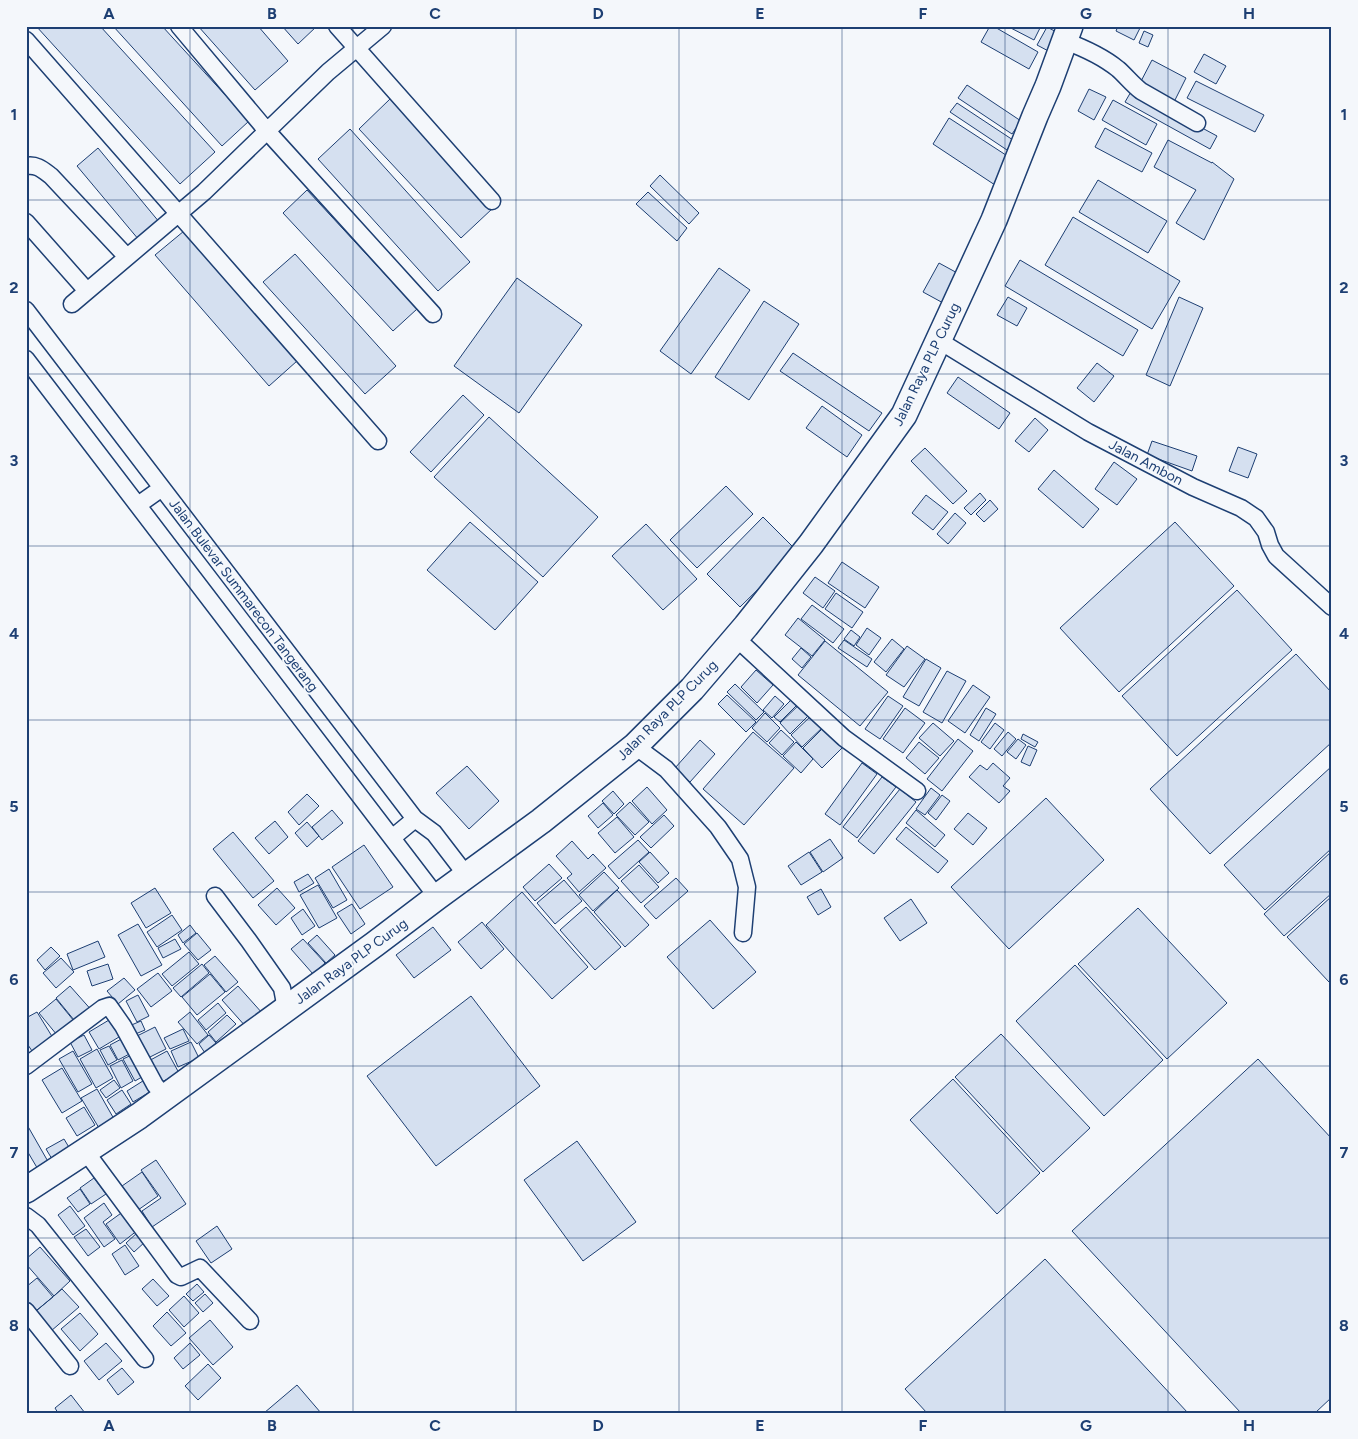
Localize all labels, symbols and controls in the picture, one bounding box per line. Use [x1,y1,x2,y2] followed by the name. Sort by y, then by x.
[103,4,115,23] text: A
[267,4,277,23] text: B
[429,4,441,23] text: C
[592,4,604,23] text: D
[755,4,765,23] text: E
[919,4,928,23] text: F
[1080,4,1092,23] text: G
[1243,4,1255,23] text: H
[11,105,17,124] text: 1
[1341,105,1347,124] text: 1
[9,278,19,297] text: 2
[1339,278,1349,297] text: 2
[889,300,964,429] street label: Jalan Raya PLP Curug
[1106,436,1186,489] street label: Jalan Ambon
[10,451,19,470] text: 3
[1340,451,1349,470] text: 3
[165,495,322,695] street label: Jalan Bulevar Summarecon Tangerang
[9,624,19,643] text: 4
[1339,624,1349,643] text: 4
[614,657,721,764] street label: Jalan Raya PLP Curug
[9,797,19,816] text: 5
[1339,797,1349,816] text: 5
[292,915,411,1008] street label: Jalan Raya PLP Curug
[9,970,19,989] text: 6
[1339,970,1349,989] text: 6
[10,1143,19,1162] text: 7
[1340,1143,1349,1162] text: 7
[9,1316,19,1335] text: 8
[1339,1316,1349,1335] text: 8
[103,1416,115,1435] text: A
[267,1416,277,1435] text: B
[429,1416,441,1435] text: C
[592,1416,604,1435] text: D
[755,1416,765,1435] text: E
[919,1416,928,1435] text: F
[1080,1416,1092,1435] text: G
[1243,1416,1255,1435] text: H

